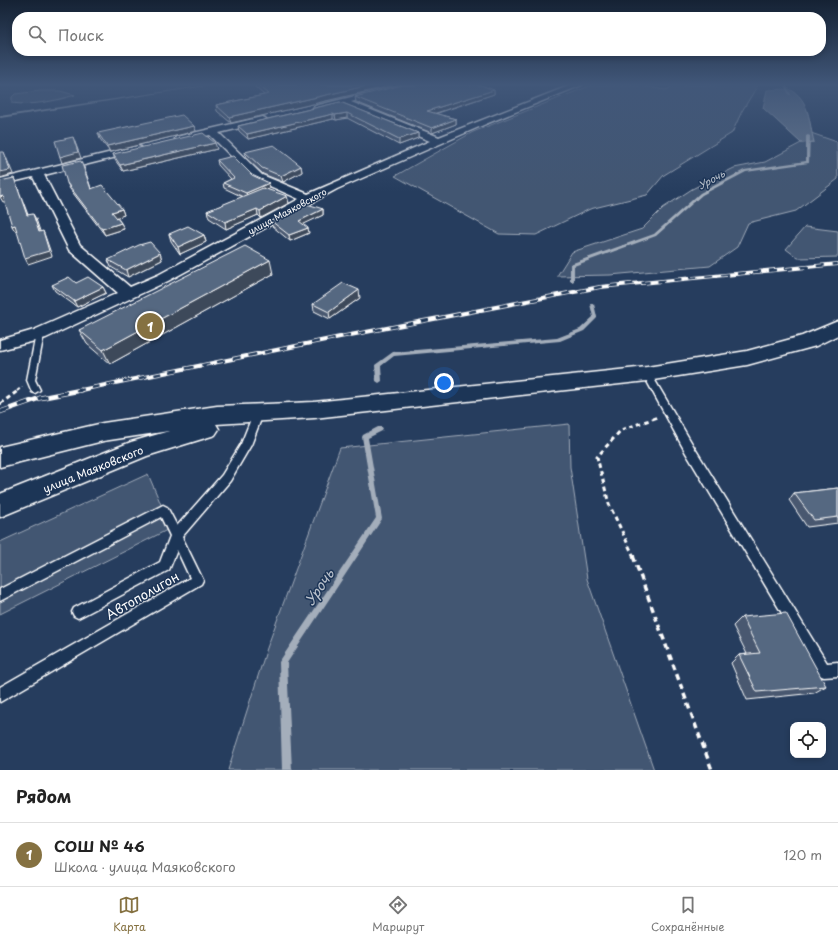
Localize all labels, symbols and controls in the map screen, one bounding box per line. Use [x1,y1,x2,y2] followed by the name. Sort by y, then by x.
[12,12,826,56] search box
[26,23,48,45] icon: search
[58,23,104,46] text: Поиск
[695,165,728,192] water label: Урочь
[245,184,329,238] street label: улица Маяковского
[137,311,163,341] pin: 1
[434,373,454,393] your location
[40,441,146,497] street label: улица Маяковского
[299,564,339,609] water label: Урочь
[102,566,182,624] street label: Автополигон
[790,722,826,758] map controls
[790,722,826,758] button: locate
[16,783,71,809] text: Рядом
[54,834,144,857] text: СОШ № 46
[26,845,32,864] text: 1
[783,845,822,864] text: 120 m
[54,857,236,876] text: Школа · улица Маяковского
[113,894,146,935] tab: Карта
[372,894,424,935] tab: Маршрут
[651,894,725,935] tab: Сохранённые

